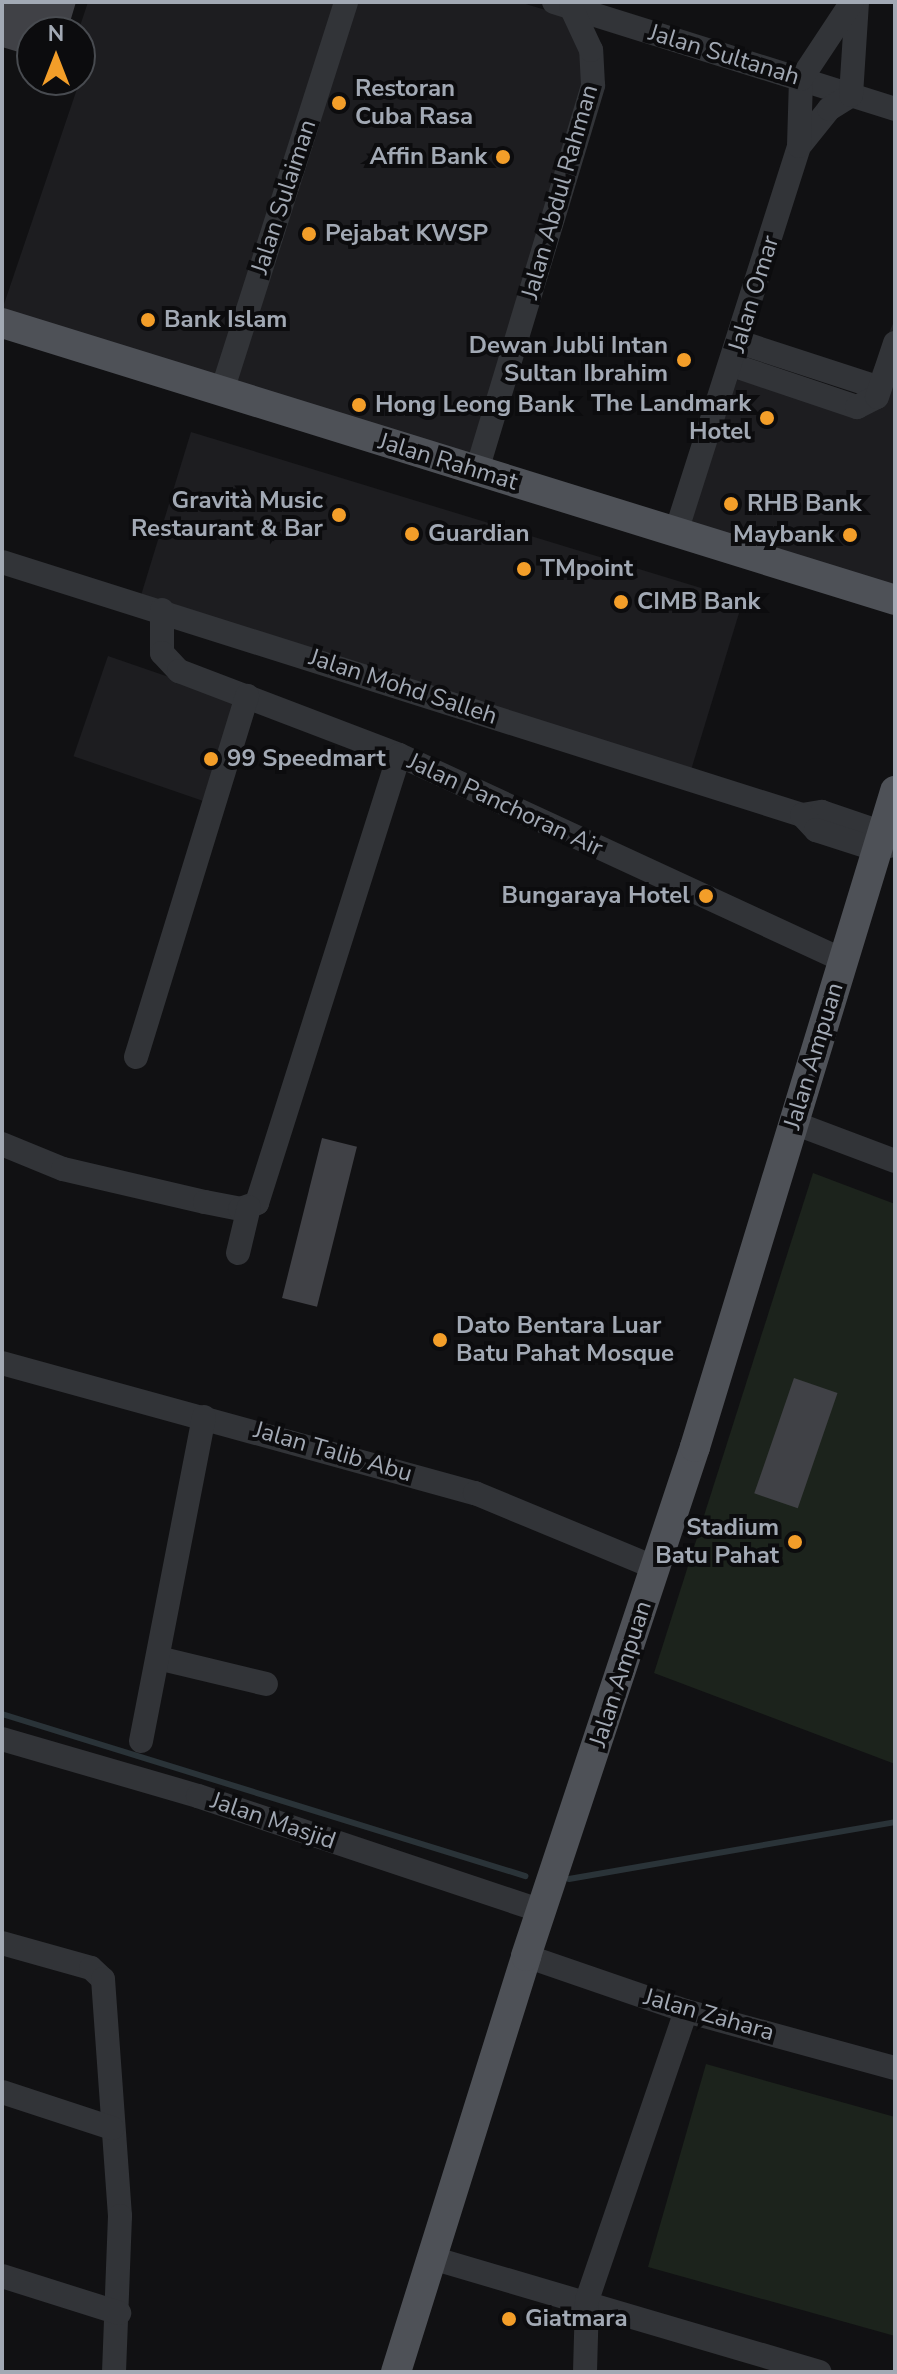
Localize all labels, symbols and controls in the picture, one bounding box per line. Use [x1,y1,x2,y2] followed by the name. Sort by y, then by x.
[16,16,96,96] north arrow
[645,18,803,92] street label: Jalan Sultanah
[48,19,64,49] text: N
[355,75,473,131] place label: Restoran Cuba Rasa
[516,82,604,302] street label: Jalan Abdul Rahman
[330,94,348,112] marker: Restoran Cuba Rasa
[245,116,323,278] street label: Jalan Sulaiman
[369,143,487,171] place label: Affin Bank
[494,148,512,166] marker: Affin Bank
[325,220,488,248] place label: Pejabat KWSP
[300,225,318,243] marker: Pejabat KWSP
[723,232,785,356] street label: Jalan Omar
[164,306,287,334] place label: Bank Islam
[139,311,157,329] marker: Bank Islam
[469,332,668,388] place label: Dewan Jubli Intan Sultan Ibrahim
[675,351,693,369] marker: Dewan Jubli Intan Sultan Ibrahim
[591,390,751,446] place label: The Landmark Hotel
[375,391,574,419] place label: Hong Leong Bank
[350,396,368,414] marker: Hong Leong Bank
[758,409,776,427] marker: The Landmark Hotel
[375,427,521,497] street label: Jalan Rahmat
[131,487,323,543] place label: Gravità Music Restaurant & Bar
[747,490,862,518] place label: RHB Bank
[722,495,740,513] marker: RHB Bank
[330,506,348,524] marker: Gravità Music Restaurant & Bar
[428,520,530,548] place label: Guardian
[733,521,834,549] place label: Maybank
[403,525,421,543] marker: Guardian
[841,526,859,544] marker: Maybank
[540,555,633,583] place label: TMpoint
[515,560,533,578] marker: TMpoint
[637,588,760,616] place label: CIMB Bank
[612,593,630,611] marker: CIMB Bank
[305,643,501,731] street label: Jalan Mohd Salleh
[227,745,386,773] place label: 99 Speedmart
[403,747,607,863] street label: Jalan Panchoran Air
[202,750,220,768] marker: 99 Speedmart
[502,882,690,910] place label: Bungaraya Hotel
[697,887,715,905] marker: Bungaraya Hotel
[778,979,850,1133] street label: Jalan Ampuan
[456,1312,674,1368] place label: Dato Bentara Luar Batu Pahat Mosque
[431,1331,449,1349] marker: Dato Bentara Luar Batu Pahat Mosque
[251,1416,415,1488] street label: Jalan Talib Abu
[655,1514,779,1570] place label: Stadium Batu Pahat
[786,1533,804,1551] marker: Stadium Batu Pahat
[584,1597,658,1751] street label: Jalan Ampuan
[207,1786,339,1856] street label: Jalan Masjid
[640,1983,778,2047] street label: Jalan Zahara
[525,2305,628,2333] place label: Giatmara
[500,2310,518,2328] marker: Giatmara

